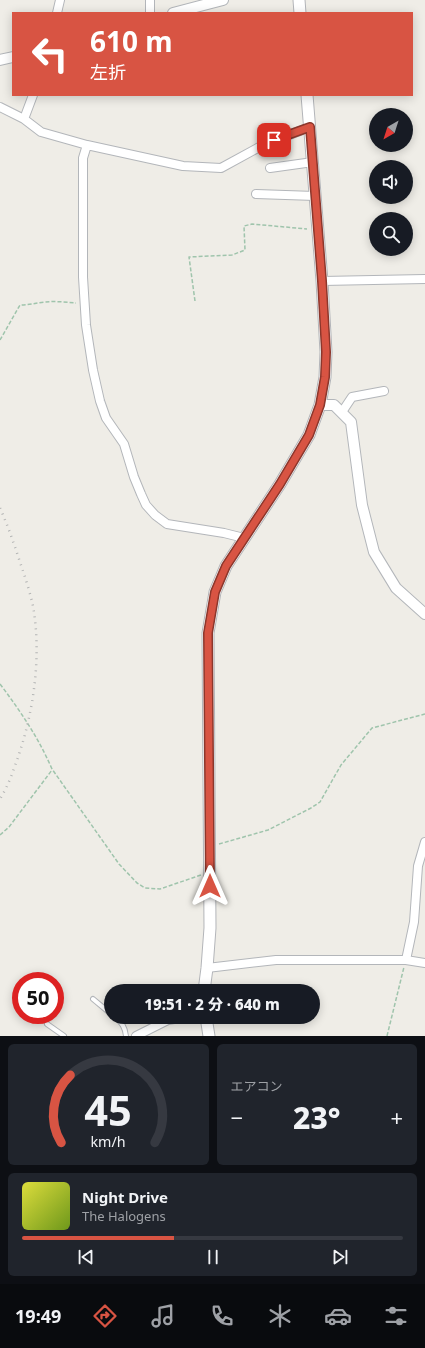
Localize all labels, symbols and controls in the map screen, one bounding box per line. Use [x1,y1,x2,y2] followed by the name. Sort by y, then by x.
[90,22,173,60] text: 610 m
[24,28,76,80] icon: left
[90,60,126,84] text: 左折
[369,108,413,152] north arrow
[369,108,413,256] map controls
[257,123,291,157] pin
[263,129,285,151] icon: arrive
[369,160,413,204] button: sound
[369,212,413,256] button: search
[189,865,231,907] position arrow
[12,972,64,1024] speed limit sign: 50
[144,994,280,1014] text: 19:51 · 2 分 · 640 m
[231,1077,283,1095] text: エアコン
[84,1081,132,1137] text: 45
[293,1097,340,1138] text: 23°
[231,1102,243,1132] text: −
[390,1102,403,1132] text: +
[91,1131,126,1150] text: km/h
[82,1187,168,1207] text: Night Drive
[82,1207,166,1225] text: The Halogens
[75,1246,97,1268] icon: previous
[202,1246,224,1268] icon: pause
[329,1246,351,1268] icon: next
[91,1302,119,1330] icon: directions
[149,1302,177,1330] icon: music
[208,1302,236,1330] icon: phone
[266,1302,294,1330] icon: climate
[324,1302,352,1330] icon: car
[382,1302,410,1330] icon: filters
[15,1304,61,1328] text: 19:49

